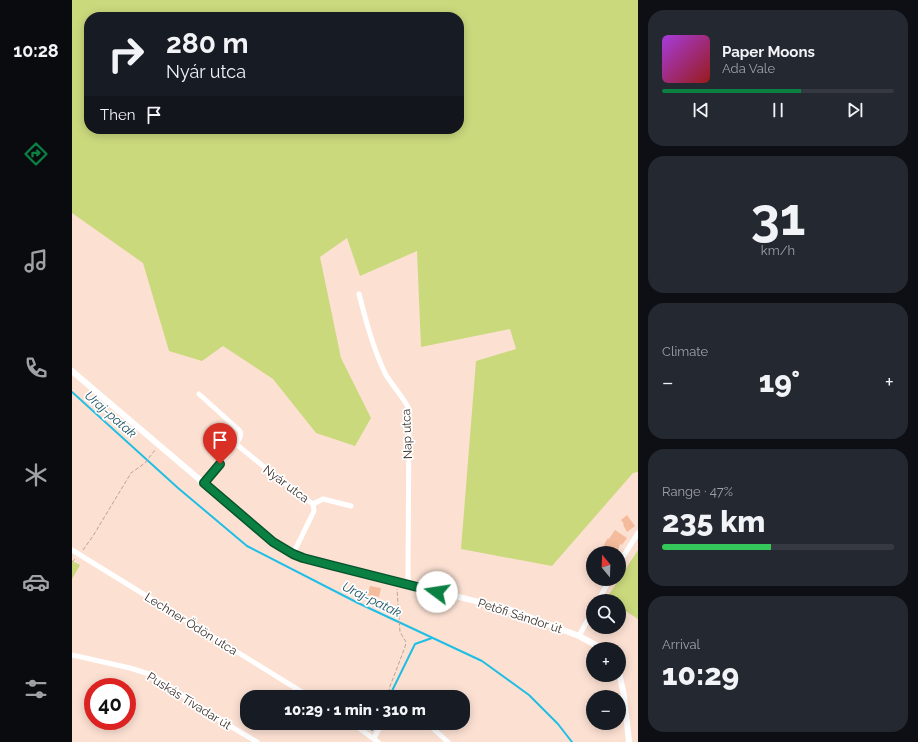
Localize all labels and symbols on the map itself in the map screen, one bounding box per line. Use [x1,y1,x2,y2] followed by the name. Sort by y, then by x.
[82,388,140,441] water label: Uraj-patak
[399,409,415,459] street label: Nap utca
[203,423,237,464] pin
[260,462,312,506] street label: Nyár utca
[586,546,626,586] north arrow
[416,571,458,613] position arrow
[340,579,404,620] water label: Uraj-patak
[142,590,240,658] street label: Lechner Ödön utca
[476,596,564,636] street label: Petőfi Sándor út
[144,669,234,733] street label: Puskás Tivadar út
[84,678,136,730] speed limit sign: 40

